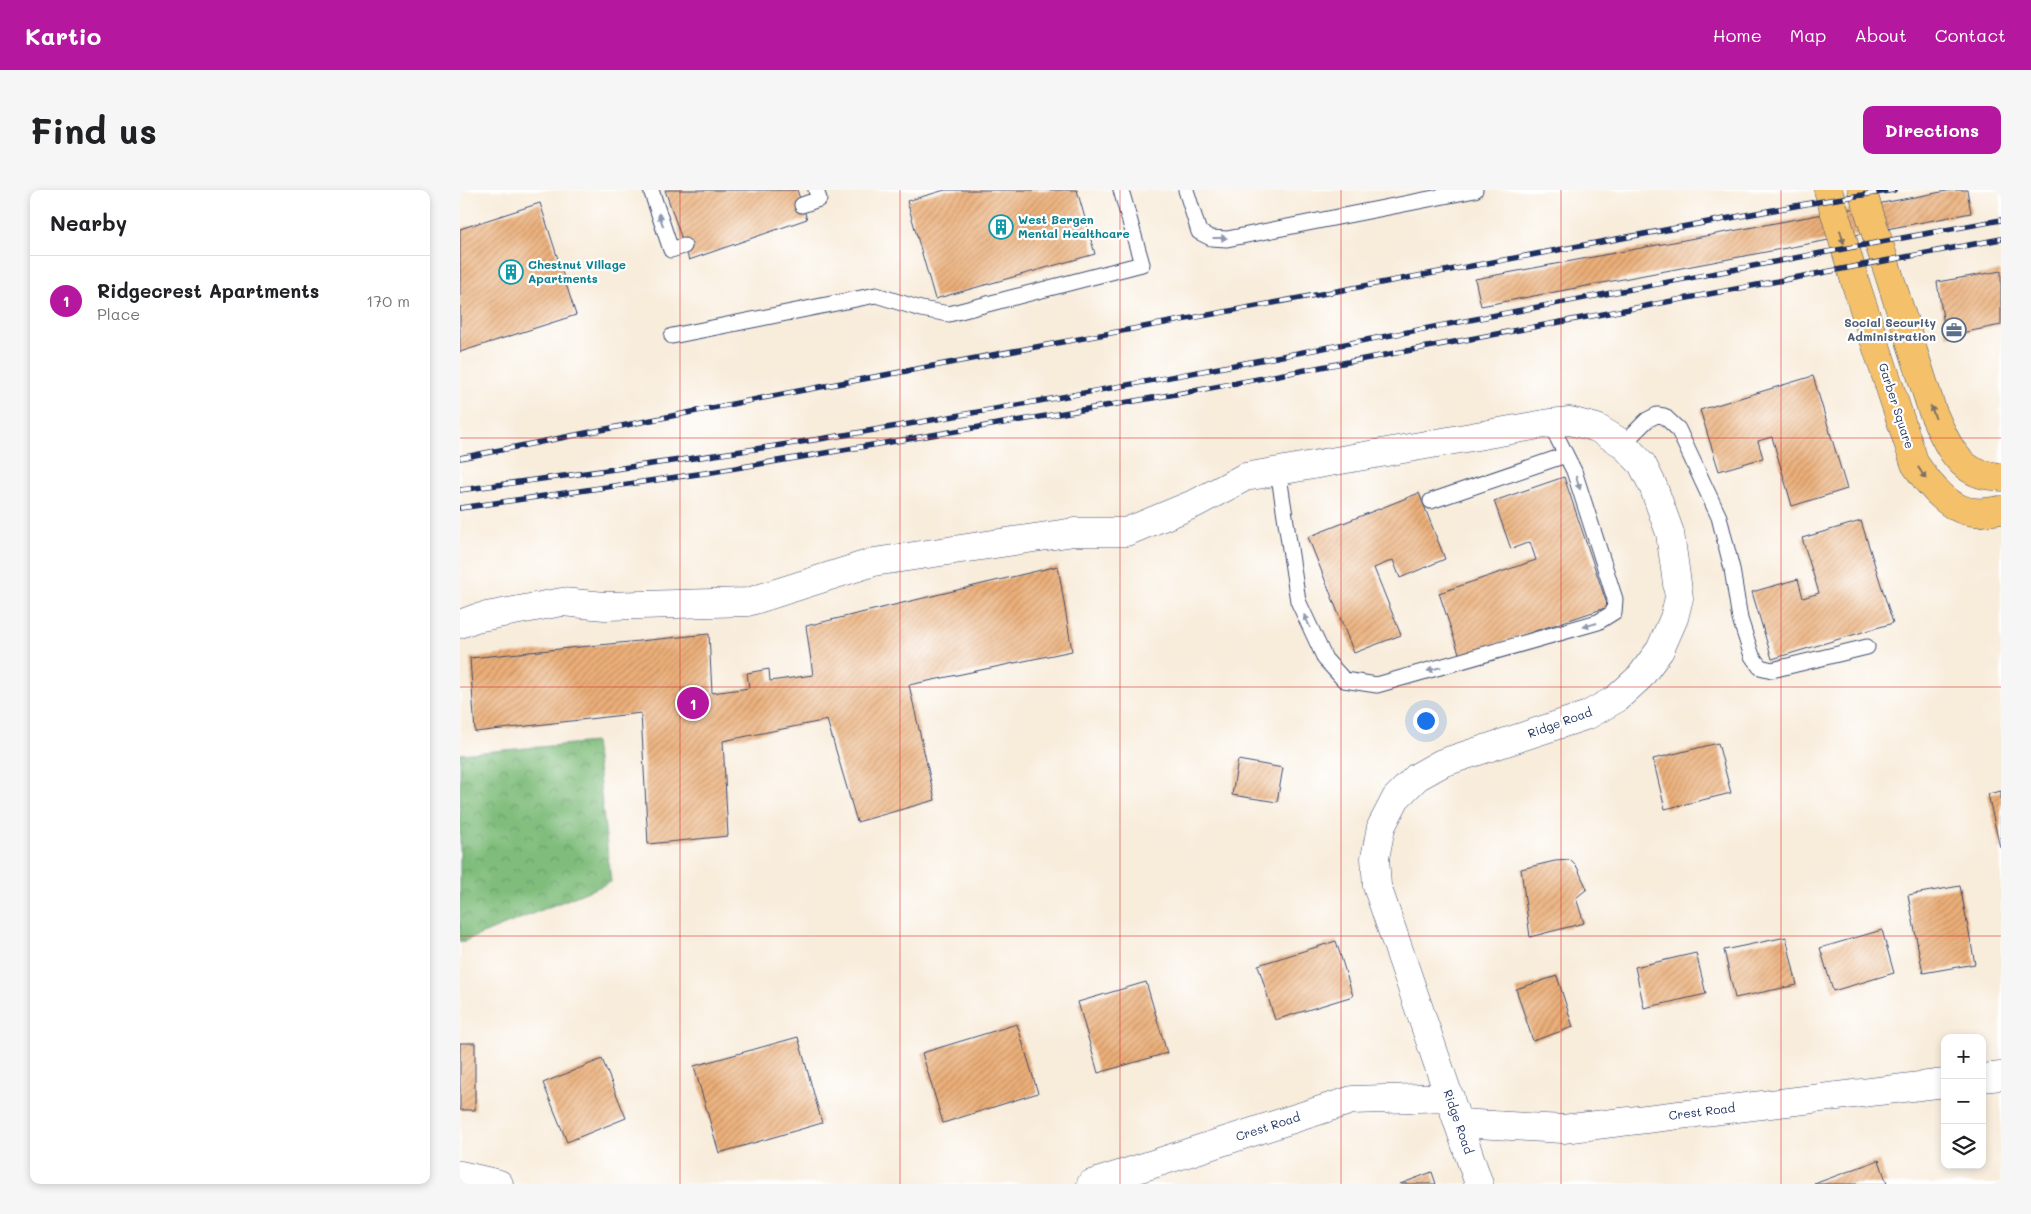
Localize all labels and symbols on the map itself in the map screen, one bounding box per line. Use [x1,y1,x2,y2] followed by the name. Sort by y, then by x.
[1018,211,1130,241] place label: West Bergen Mental Healthcare
[657,212,665,227] one-way arrow
[988,214,1014,240] building icon: West Bergen Mental Healthcare
[1839,229,1847,244] one-way arrow
[1212,234,1228,242] one-way arrow
[528,256,626,286] place label: Chestnut Village Apartments
[498,259,524,285] building icon: Chestnut Village Apartments
[1844,314,1936,344] place label: Social Security Administration
[1941,317,1967,343] office icon: Social Security Administration
[1876,361,1918,451] street label: Garber Square
[1929,405,1937,419] one-way arrow
[1917,467,1927,480] one-way arrow
[1574,475,1582,490] one-way arrow
[1303,614,1311,628] one-way arrow
[1583,621,1598,629] one-way arrow
[1426,665,1441,673] one-way arrow
[677,684,709,722] pin: 1
[1525,703,1594,741] street label: Ridge Road
[1413,708,1439,734] your location
[1440,1087,1478,1156] street label: Ridge Road
[1668,1099,1736,1123] street label: Crest Road
[1233,1108,1302,1144] street label: Crest Road

